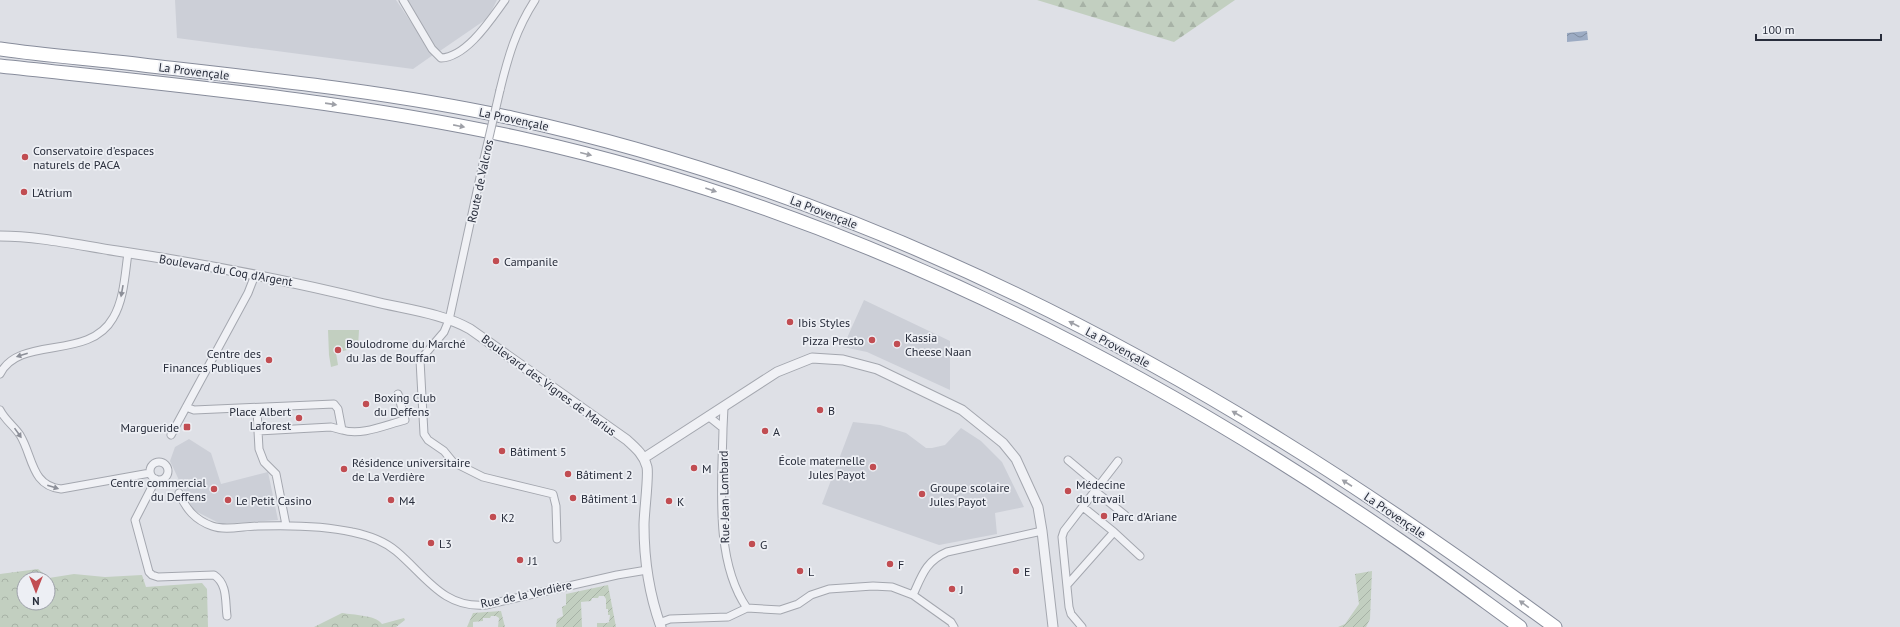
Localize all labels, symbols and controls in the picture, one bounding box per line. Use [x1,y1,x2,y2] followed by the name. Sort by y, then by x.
[1756,16,1881,42] scale bar
[1762,22,1795,37] text: 100 m
[158,59,230,83] street label: La Provençale
[325,101,337,107] one-way arrow
[478,104,550,134] street label: La Provençale
[453,123,465,129] one-way arrow
[464,138,496,224] street label: Route de Valcros
[33,143,154,172] place label: Conservatoire d'espaces naturels de PACA
[20,152,30,162] marker: Conservatoire d'espaces naturels de PACA
[580,152,592,158] one-way arrow
[32,185,72,200] place label: L'Atrium
[19,187,29,197] marker: L'Atrium
[705,188,717,194] one-way arrow
[788,192,860,232] street label: La Provençale
[158,251,294,289] street label: Boulevard du Coq d'Argent
[504,254,558,269] place label: Campanile
[491,256,501,266] marker: Campanile
[119,285,125,297] one-way arrow
[798,315,850,330] place label: Ibis Styles
[785,317,795,327] marker: Ibis Styles
[1069,320,1080,327] one-way arrow
[1083,324,1153,370] street label: La Provençale
[905,330,971,359] place label: Kassia Cheese Naan
[479,331,619,439] street label: Boulevard des Vignes de Marius
[802,333,864,348] place label: Pizza Presto
[867,335,877,345] marker: Pizza Presto
[346,336,466,365] place label: Boulodrome du Marché du Jas de Bouffan
[892,339,902,349] marker: Kassia Cheese Naan
[333,345,343,355] marker: Boulodrome du Marché du Jas de Bouffan
[163,346,261,375] place label: Centre des Finances Publiques
[16,352,28,358] one-way arrow
[264,355,274,365] marker: Centre des Finances Publiques
[374,390,436,419] place label: Boxing Club du Deffens
[361,399,371,409] marker: Boxing Club du Deffens
[828,403,835,418] place label: B
[229,404,291,433] place label: Place Albert Laforest
[815,405,825,415] marker: B
[1231,411,1243,418] one-way arrow
[294,413,304,423] marker: Place Albert Laforest
[121,420,179,435] place label: Margueride
[182,422,192,432] marker: Margueride
[773,424,780,439] place label: A
[760,426,770,436] marker: A
[14,428,22,438] one-way arrow
[510,444,566,459] place label: Bâtiment 5
[497,446,507,456] marker: Bâtiment 5
[716,451,732,543] street label: Rue Jean Lombard
[779,453,865,482] place label: École maternelle Jules Payot
[352,455,470,484] place label: Résidence universitaire de La Verdière
[702,461,712,476] place label: M
[868,462,878,472] marker: École maternelle Jules Payot
[689,463,699,473] marker: M
[339,464,349,474] marker: Résidence universitaire de La Verdière
[576,467,632,482] place label: Bâtiment 2
[563,469,573,479] marker: Bâtiment 2
[110,475,206,504] place label: Centre commercial du Deffens
[1076,477,1125,506] place label: Médecine du travail
[1342,479,1352,487] one-way arrow
[929,480,1010,509] place label: Groupe scolaire Jules Payot
[48,484,60,490] one-way arrow
[209,484,219,494] marker: Centre commercial du Deffens
[1063,486,1073,496] marker: Médecine du travail
[917,489,927,499] marker: Groupe scolaire Jules Payot
[1361,489,1429,541] street label: La Provençale
[581,491,637,506] place label: Bâtiment 1
[236,493,312,508] place label: Le Petit Casino
[399,493,415,508] place label: M4
[568,493,578,503] marker: Bâtiment 1
[677,494,684,509] place label: K
[223,495,233,505] marker: Le Petit Casino
[386,495,396,505] marker: M4
[664,496,674,506] marker: K
[1112,509,1177,524] place label: Parc d'Ariane
[501,510,515,525] place label: K2
[1099,511,1109,521] marker: Parc d'Ariane
[488,512,498,522] marker: K2
[439,536,452,551] place label: L3
[760,537,767,552] place label: G
[426,538,436,548] marker: L3
[747,539,757,549] marker: G
[527,553,538,568] place label: J1
[515,555,525,565] marker: J1
[898,557,904,572] place label: F
[885,559,895,569] marker: F
[808,564,814,579] place label: L
[1024,564,1030,579] place label: E
[795,566,805,576] marker: L
[1011,566,1021,576] marker: E
[16,571,56,611] north arrow
[479,577,573,611] street label: Rue de la Verdière
[959,582,964,597] place label: J
[947,584,957,594] marker: J
[32,594,40,608] text: N
[1518,600,1529,608] one-way arrow

